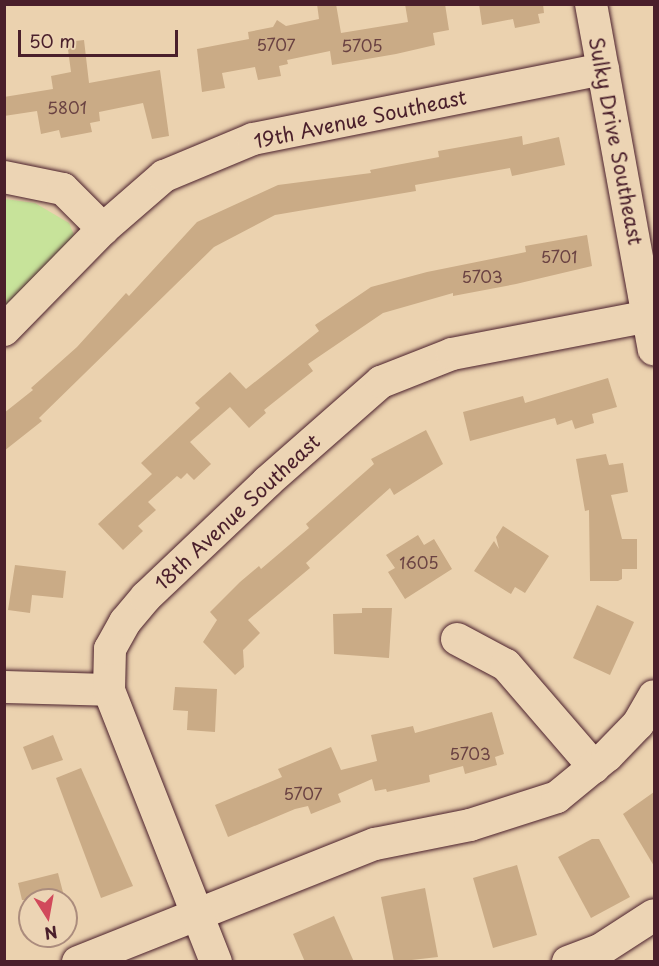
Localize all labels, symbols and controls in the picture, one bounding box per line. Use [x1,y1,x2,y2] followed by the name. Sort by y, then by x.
[21,18,182,56] scale bar
[29,27,76,54] text: 50 m
[256,34,296,54] house number: 5707
[584,34,648,248] street label: Sulky Drive Southeast
[341,35,383,55] house number: 5705
[252,85,468,153] street label: 19th Avenue Southeast
[47,97,87,117] house number: 5801
[541,246,577,266] house number: 5701
[461,266,503,286] house number: 5703
[149,429,325,595] street label: 18th Avenue Southeast
[399,552,439,572] house number: 1605
[449,743,491,763] house number: 5703
[283,783,323,803] house number: 5707
[18,888,78,948] north arrow
[43,921,60,947] text: N

